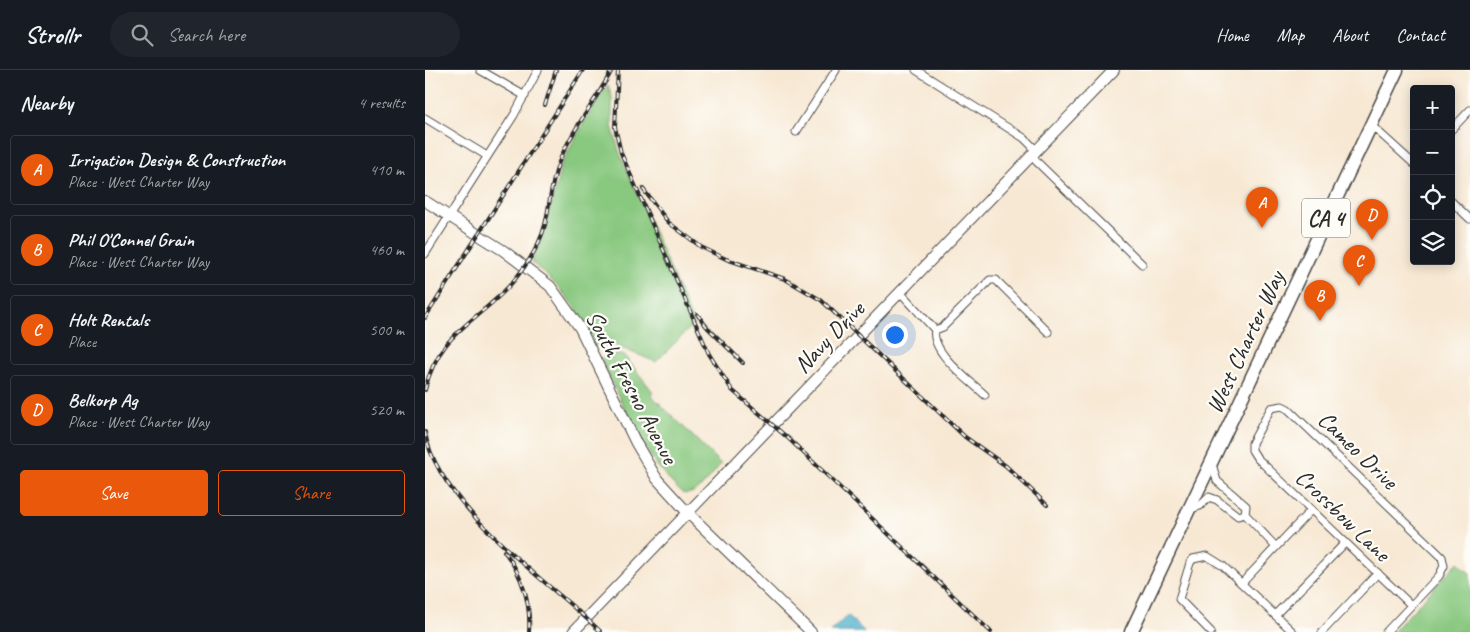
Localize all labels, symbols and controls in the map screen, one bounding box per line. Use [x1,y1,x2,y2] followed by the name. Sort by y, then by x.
[110,12,460,57] search box
[25,20,80,50] text: Strollr
[128,21,156,49] icon: search
[168,23,245,47] text: Search here
[1216,24,1249,46] text: Home
[1277,24,1304,46] text: Map
[1332,24,1368,46] text: About
[1396,24,1445,46] text: Contact
[1410,85,1455,265] map controls
[1410,85,1455,130] button: +
[20,90,73,116] text: Nearby
[358,93,405,113] text: 4 results
[1410,130,1455,175] button: −
[68,148,285,172] text: Irrigation Design & Construction
[33,160,41,180] text: A
[370,160,404,180] text: 410 m
[68,172,209,192] text: Place · West Charter Way
[1410,175,1455,220] button: locate
[1246,187,1278,228] pin: A
[1302,198,1350,238] road number: CA 4
[1356,199,1388,240] pin: D
[1410,220,1455,265] button: layers
[68,228,194,252] text: Phil O'Connel Grain
[33,240,41,260] text: B
[370,240,404,260] text: 460 m
[1343,245,1375,286] pin: C
[68,252,209,272] text: Place · West Charter Way
[1199,264,1292,418] street label: West Charter Way
[1304,280,1336,321] pin: B
[787,293,872,379] street label: Navy Drive
[579,305,686,471] street label: South Fresno Avenue
[68,308,149,332] text: Holt Rentals
[33,320,41,340] text: C
[370,320,404,340] text: 500 m
[882,322,908,348] your location
[68,332,96,352] text: Place
[68,388,137,412] text: Belkorp Ag
[32,400,42,420] text: D
[370,400,404,420] text: 520 m
[1312,404,1406,497] street label: Cameo Drive
[68,412,209,432] text: Place · West Charter Way
[1289,462,1398,569] street label: Crossbow Lane
[20,470,208,516] button: Save
[218,470,405,516] button: Share

